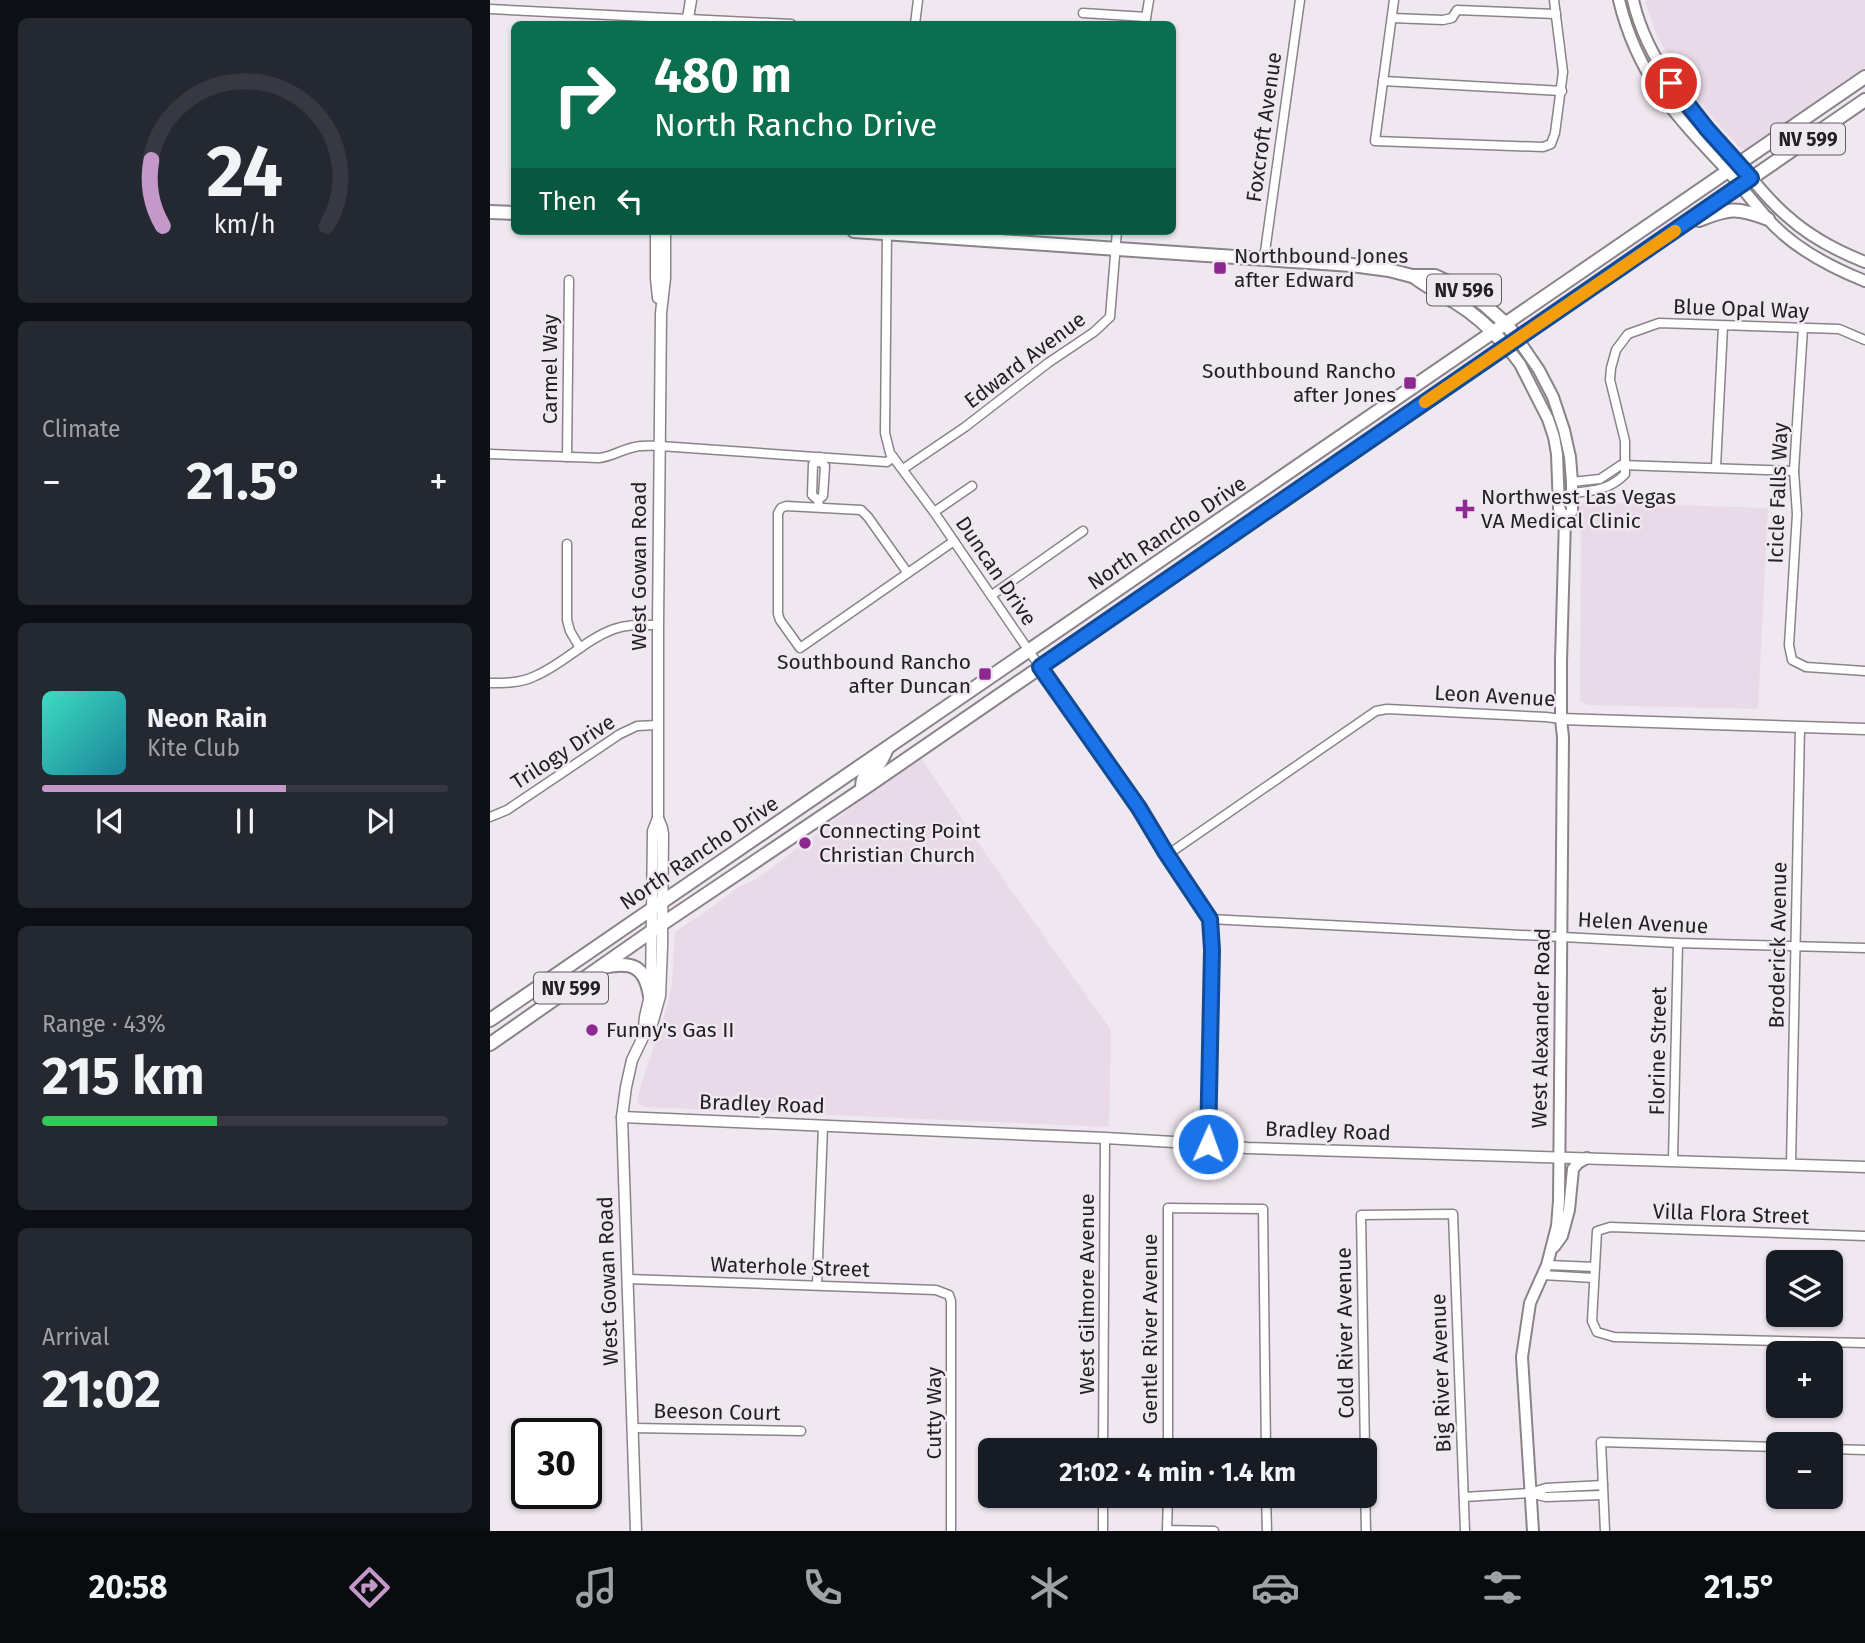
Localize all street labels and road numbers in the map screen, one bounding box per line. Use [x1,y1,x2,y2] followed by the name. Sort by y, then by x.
[1241,50,1287,204] street label: Foxcroft Avenue
[1771,124,1845,154] road number: NV 599
[1427,274,1501,306] road number: NV 596
[1673,294,1810,324] street label: Blue Opal Way
[959,306,1091,414] street label: Edward Avenue
[537,313,563,424] street label: Carmel Way
[1763,421,1793,564] street label: Icicle Falls Way
[1083,470,1251,596] street label: North Rancho Drive
[626,481,652,651] street label: West Gowan Road
[950,511,1042,631] street label: Duncan Drive
[1434,680,1556,712] street label: Leon Avenue
[506,709,620,795] street label: Trilogy Drive
[615,790,783,916] street label: North Rancho Drive
[1764,861,1792,1029] street label: Broderick Avenue
[1577,907,1709,939] street label: Helen Avenue
[1526,927,1556,1129] street label: West Alexander Road
[534,972,608,1004] road number: NV 599
[1644,986,1672,1116] street label: Florine Street
[699,1089,825,1119] street label: Bradley Road
[1265,1116,1391,1146] street label: Bradley Road
[1074,1193,1100,1395] street label: West Gilmore Avenue
[592,1196,624,1366] street label: West Gowan Road
[1652,1198,1810,1230] street label: Villa Flora Street
[1137,1233,1163,1425] street label: Gentle River Avenue
[1331,1247,1359,1419] street label: Cold River Avenue
[710,1251,871,1283] street label: Waterhole Street
[1425,1293,1457,1453] street label: Big River Avenue
[921,1366,947,1459] street label: Cutty Way
[653,1398,781,1426] street label: Beeson Court

